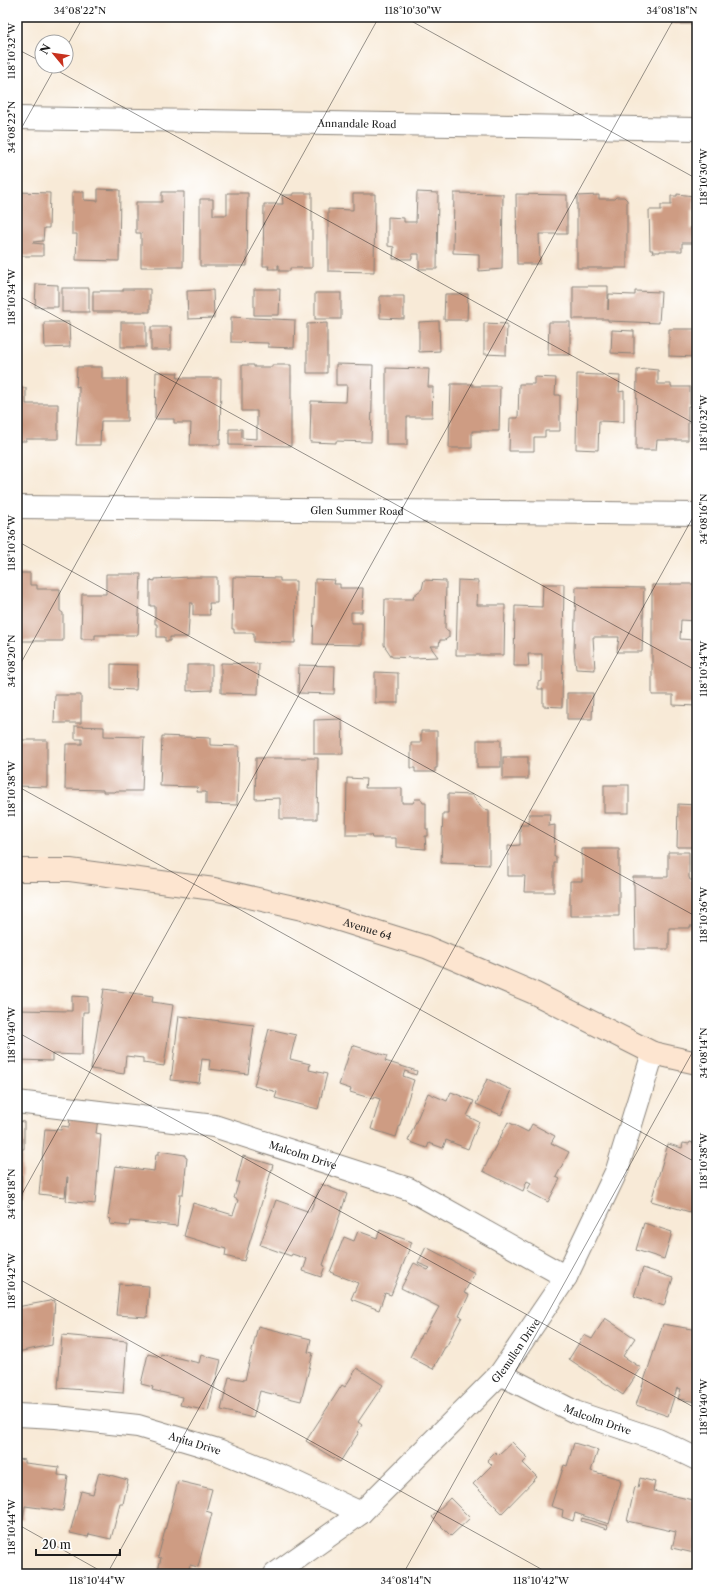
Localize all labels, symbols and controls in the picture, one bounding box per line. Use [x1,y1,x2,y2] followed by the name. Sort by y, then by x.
[54,4,106,17] text: 34°08'22"N
[385,4,442,17] text: 118°10'30"W
[646,4,698,17] text: 34°08'18"N
[5,22,18,79] text: 118°10'32"W
[34,34,74,74] north arrow
[37,41,54,57] text: N
[5,101,18,153] text: 34°08'22"N
[316,117,397,131] street label: Annandale Road
[697,148,710,205] text: 118°10'30"W
[5,268,18,325] text: 118°10'34"W
[697,394,710,451] text: 118°10'32"W
[697,494,710,544] text: 34°08'16"N
[310,504,404,518] street label: Glen Summer Road
[5,514,18,571] text: 118°10'36"W
[5,635,18,687] text: 34°08'20"N
[697,640,710,697] text: 118°10'34"W
[5,760,18,817] text: 118°10'38"W
[697,886,710,943] text: 118°10'36"W
[341,915,393,943] street label: Avenue 64
[5,1006,18,1063] text: 118°10'40"W
[697,1028,710,1078] text: 34°08'14"N
[697,1132,710,1189] text: 118°10'38"W
[267,1138,339,1172] street label: Malcolm Drive
[5,1168,18,1220] text: 34°08'18"N
[5,1252,18,1309] text: 118°10'42"W
[489,1316,543,1386] street label: Glenullen Drive
[697,1378,710,1435] text: 118°10'40"W
[562,1401,633,1438] street label: Malcolm Drive
[166,1429,223,1458] street label: Anita Drive
[5,1498,18,1555] text: 118°10'44"W
[36,1531,120,1557] scale bar
[42,1537,71,1552] text: 20 m
[69,1574,126,1587] text: 118°10'44"W
[381,1574,431,1587] text: 34°08'14"N
[513,1574,570,1587] text: 118°10'42"W

